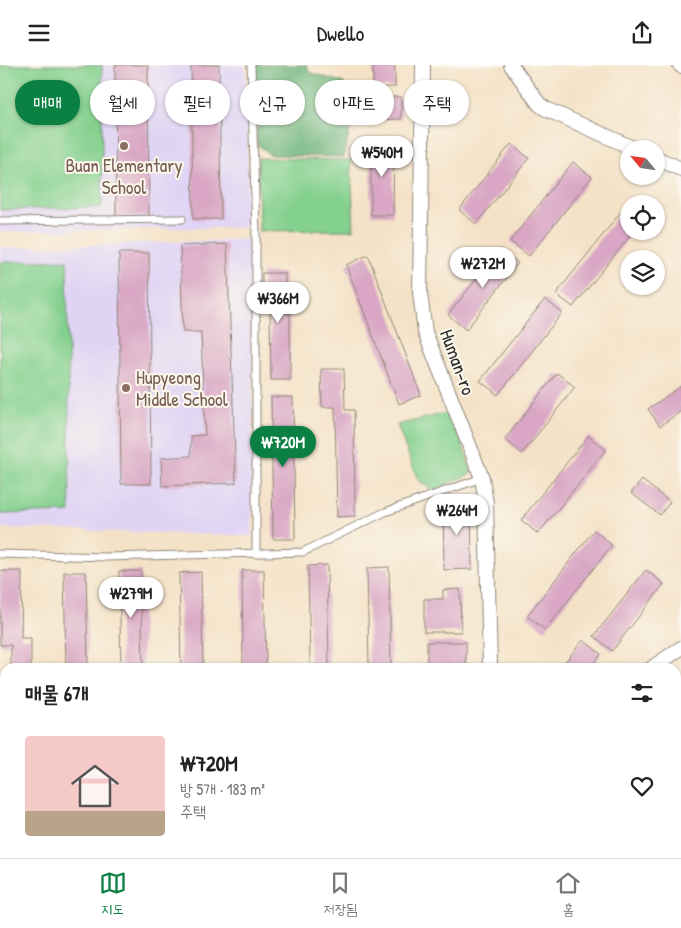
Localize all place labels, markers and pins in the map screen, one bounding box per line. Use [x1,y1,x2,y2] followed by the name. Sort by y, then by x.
[347,135,417,178] pin: ₩540M
[118,140,130,152] marker: Buan Elementary School
[65,152,183,200] place label: Buan Elementary School
[448,247,518,289] pin: ₩272M
[243,281,313,324] pin: ₩366M
[136,364,229,412] place label: Hupyeong Middle School
[120,382,132,394] marker: Hupyeong Middle School
[248,425,318,468] pin: ₩720M
[422,493,492,536] pin: ₩264M
[96,577,166,619] pin: ₩279M

